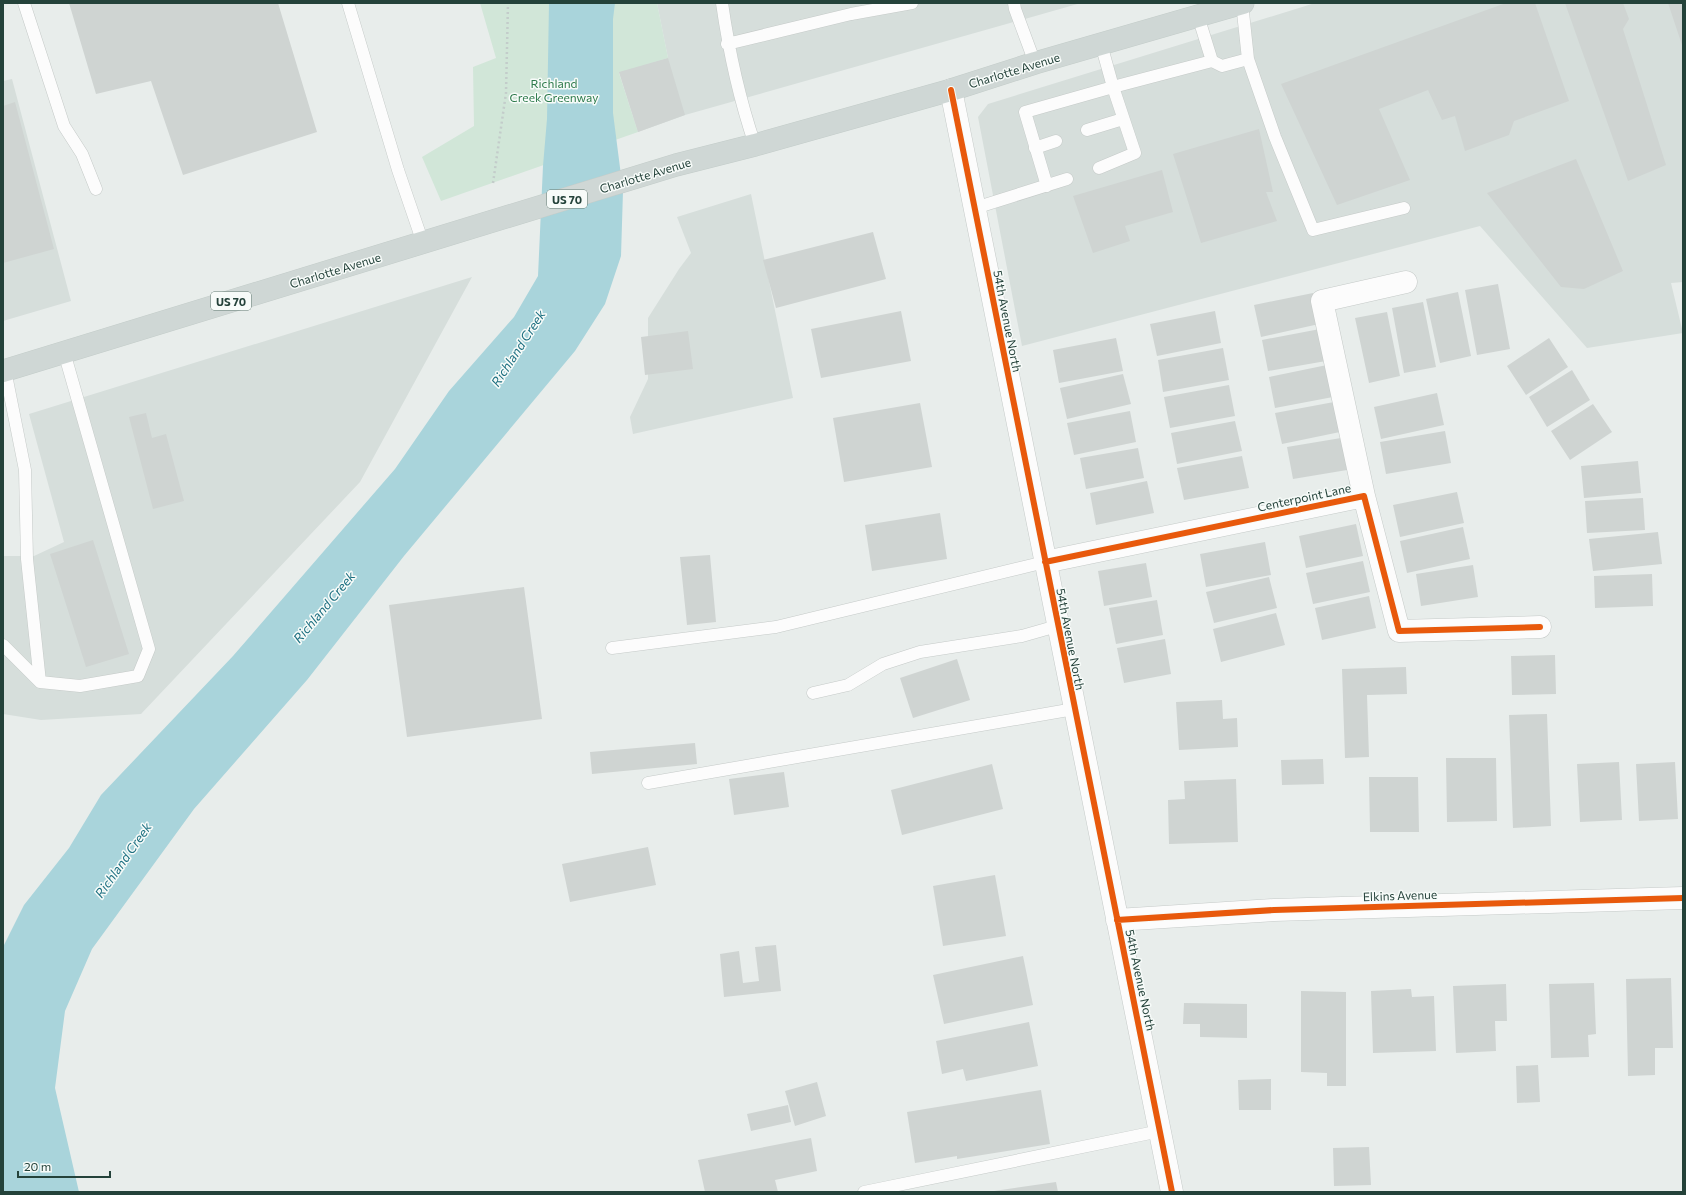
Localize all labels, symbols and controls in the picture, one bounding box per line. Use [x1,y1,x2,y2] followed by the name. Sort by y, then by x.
[967,49,1061,91] street label: Charlotte Avenue
[510,76,598,104] park label: Richland Creek Greenway
[598,154,692,196] street label: Charlotte Avenue
[547,190,587,208] road number: US 70
[288,249,382,291] street label: Charlotte Avenue
[991,269,1025,373] street label: 54th Avenue North
[211,292,251,310] road number: US 70
[487,306,549,389] water label: Richland Creek
[1256,480,1352,514] street label: Centerpoint Lane
[290,567,359,646] water label: Richland Creek
[1054,587,1088,691] street label: 54th Avenue North
[91,819,155,901] water label: Richland Creek
[1363,887,1437,903] street label: Elkins Avenue
[1123,928,1159,1032] street label: 54th Avenue North
[18,1153,110,1179] scale bar
[24,1159,51,1173] text: 20 m

